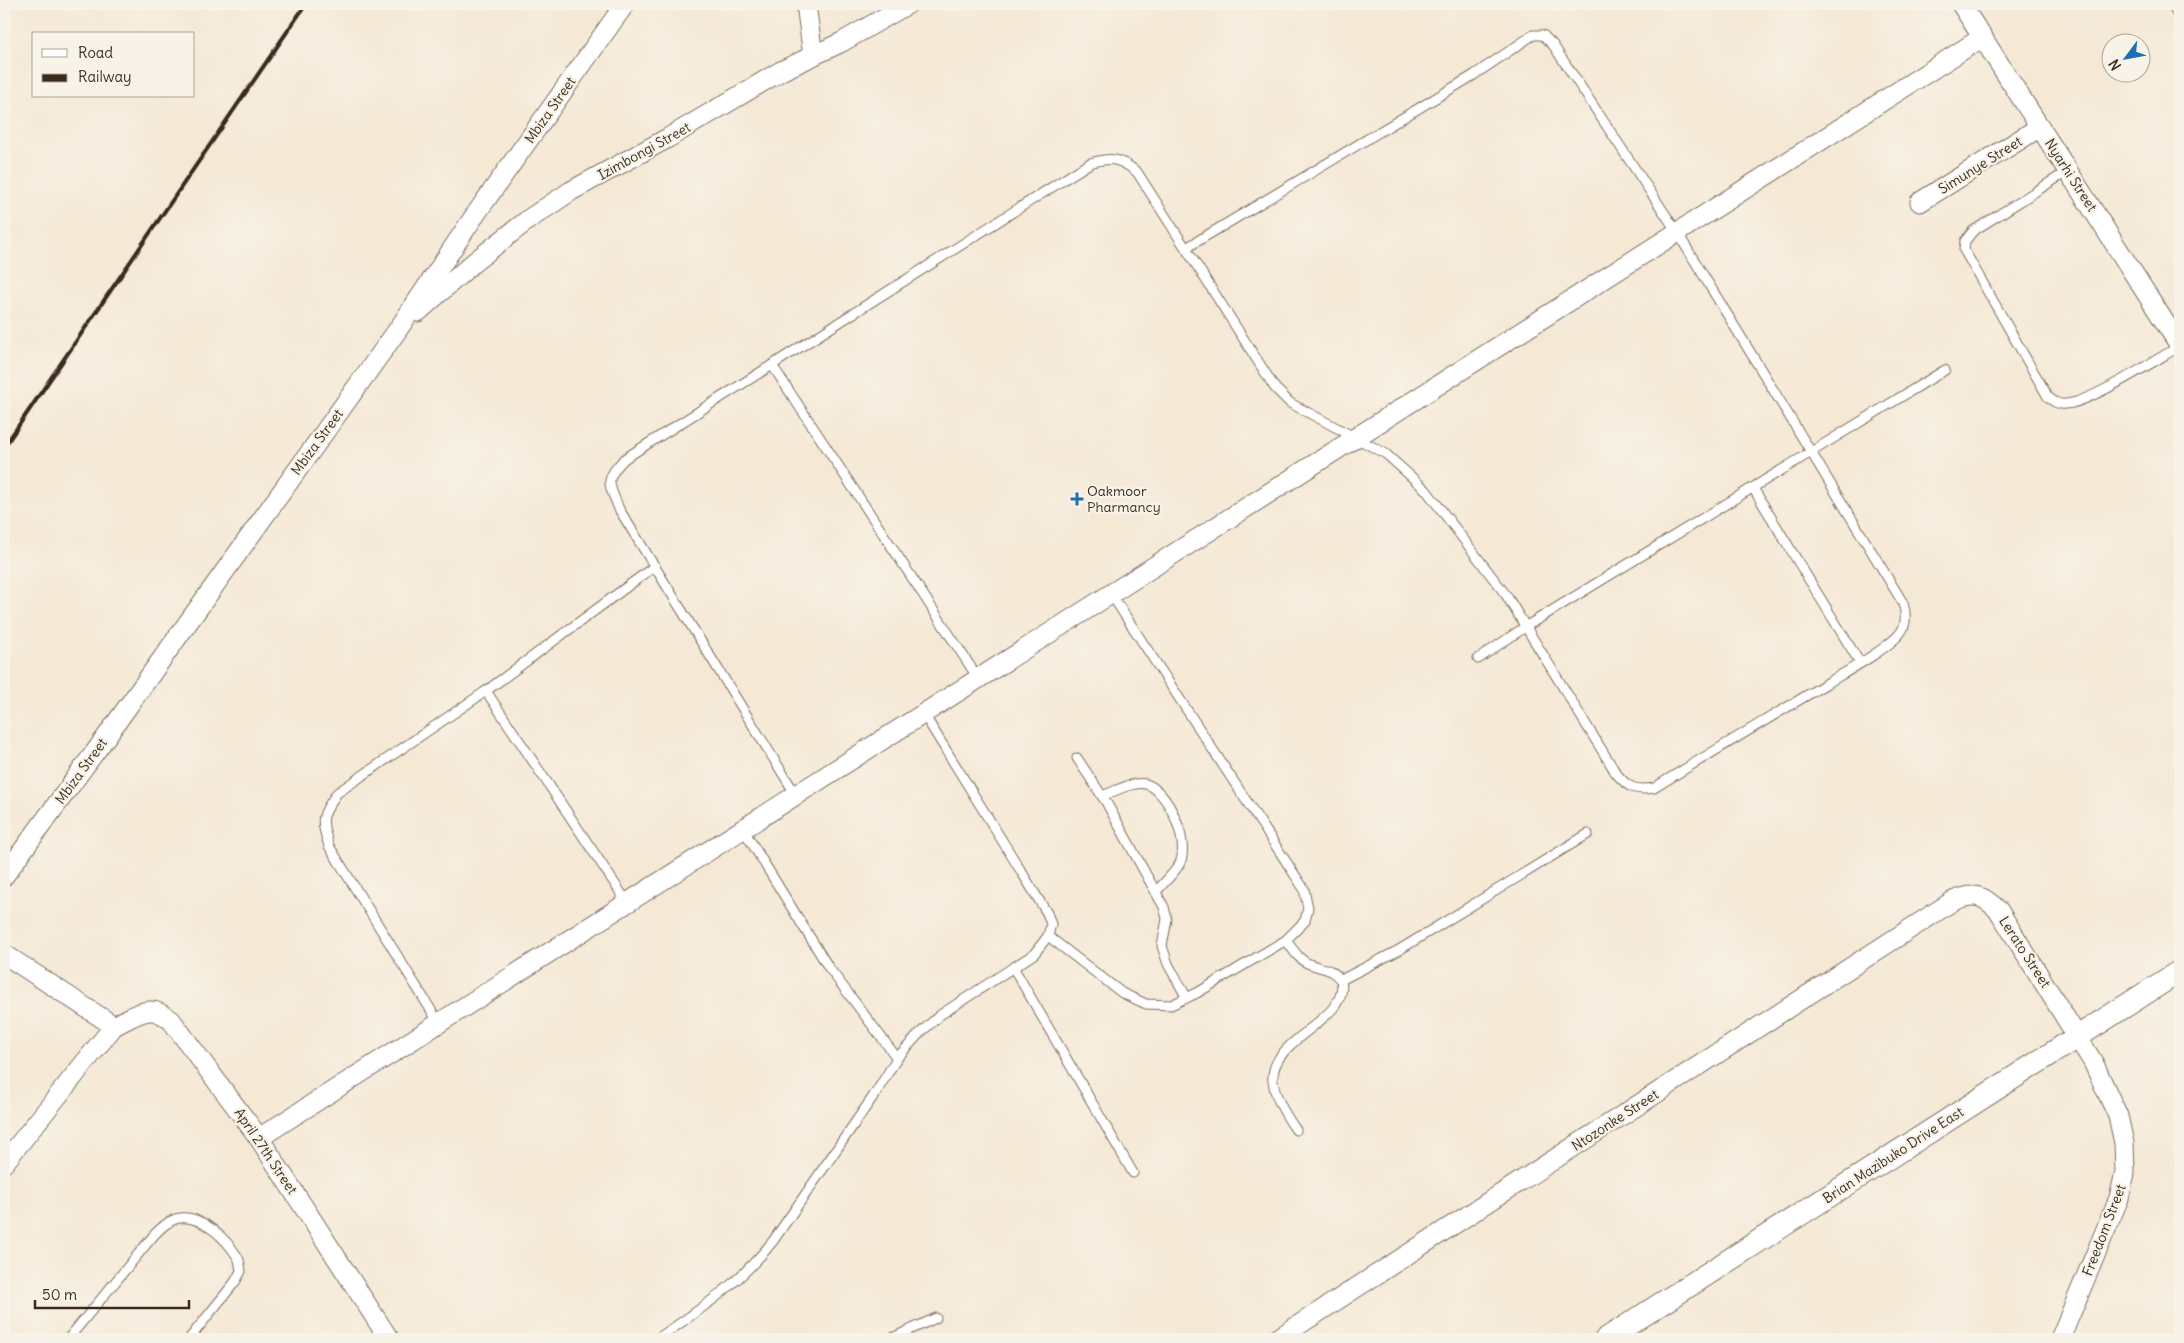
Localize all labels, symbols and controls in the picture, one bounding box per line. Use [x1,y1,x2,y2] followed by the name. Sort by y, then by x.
[32,32,195,98] legend
[2102,32,2152,82] north arrow
[78,43,113,62] text: Road
[2105,56,2125,74] text: N
[78,67,132,86] text: Railway
[520,73,580,147] street label: Mbiza Street
[594,118,694,184] street label: Izimbongi Street
[1935,132,2026,198] street label: Simunye Street
[2041,135,2101,215] street label: Nyarhi Street
[287,405,347,479] street label: Mbiza Street
[1087,482,1161,516] place label: Oakmoor Pharmancy
[1071,493,1083,505] marker: Oakmoor Pharmancy
[51,734,111,808] street label: Mbiza Street
[1995,913,2055,991] street label: Lerato Street
[1568,1085,1662,1155] street label: Ntozonke Street
[1819,1103,1967,1207] street label: Brian Mazibuko Drive East
[230,1104,302,1198] street label: April 27th Street
[2078,1181,2130,1278] street label: Freedom Street
[35,1278,189,1310] scale bar
[42,1285,77,1304] text: 50 m

